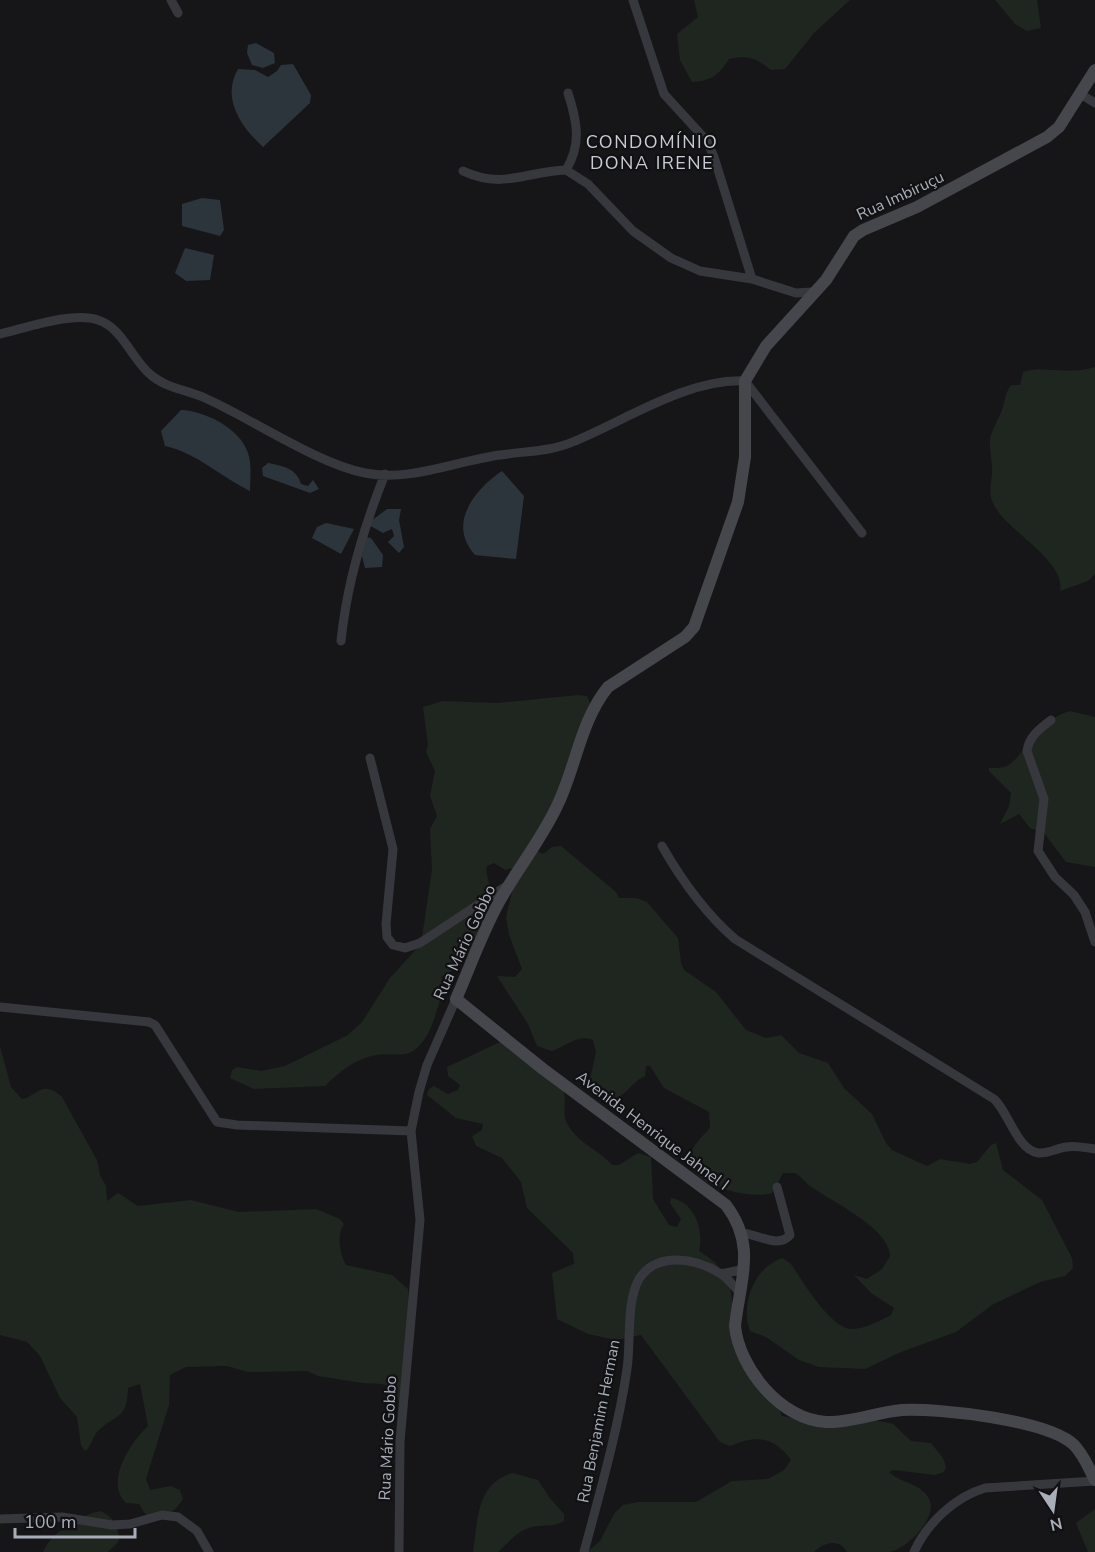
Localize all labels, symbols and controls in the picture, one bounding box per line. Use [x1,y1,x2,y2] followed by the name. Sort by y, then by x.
[586,130,718,175] district label: CONDOMÍNIO DONA IRENE
[853,166,948,226] street label: Rua Imbiruçu
[429,881,501,1004] street label: Rua Mário Gobbo
[571,1066,733,1196] street label: Avenida Henrique Jahnel I
[572,1338,626,1505] street label: Rua Benjamim Herman
[374,1375,402,1501] street label: Rua Mário Gobbo
[1023,1480,1083,1540] north arrow
[15,1501,135,1539] scale bar
[24,1510,76,1534] text: 100 m
[1048,1512,1064,1536] text: N

